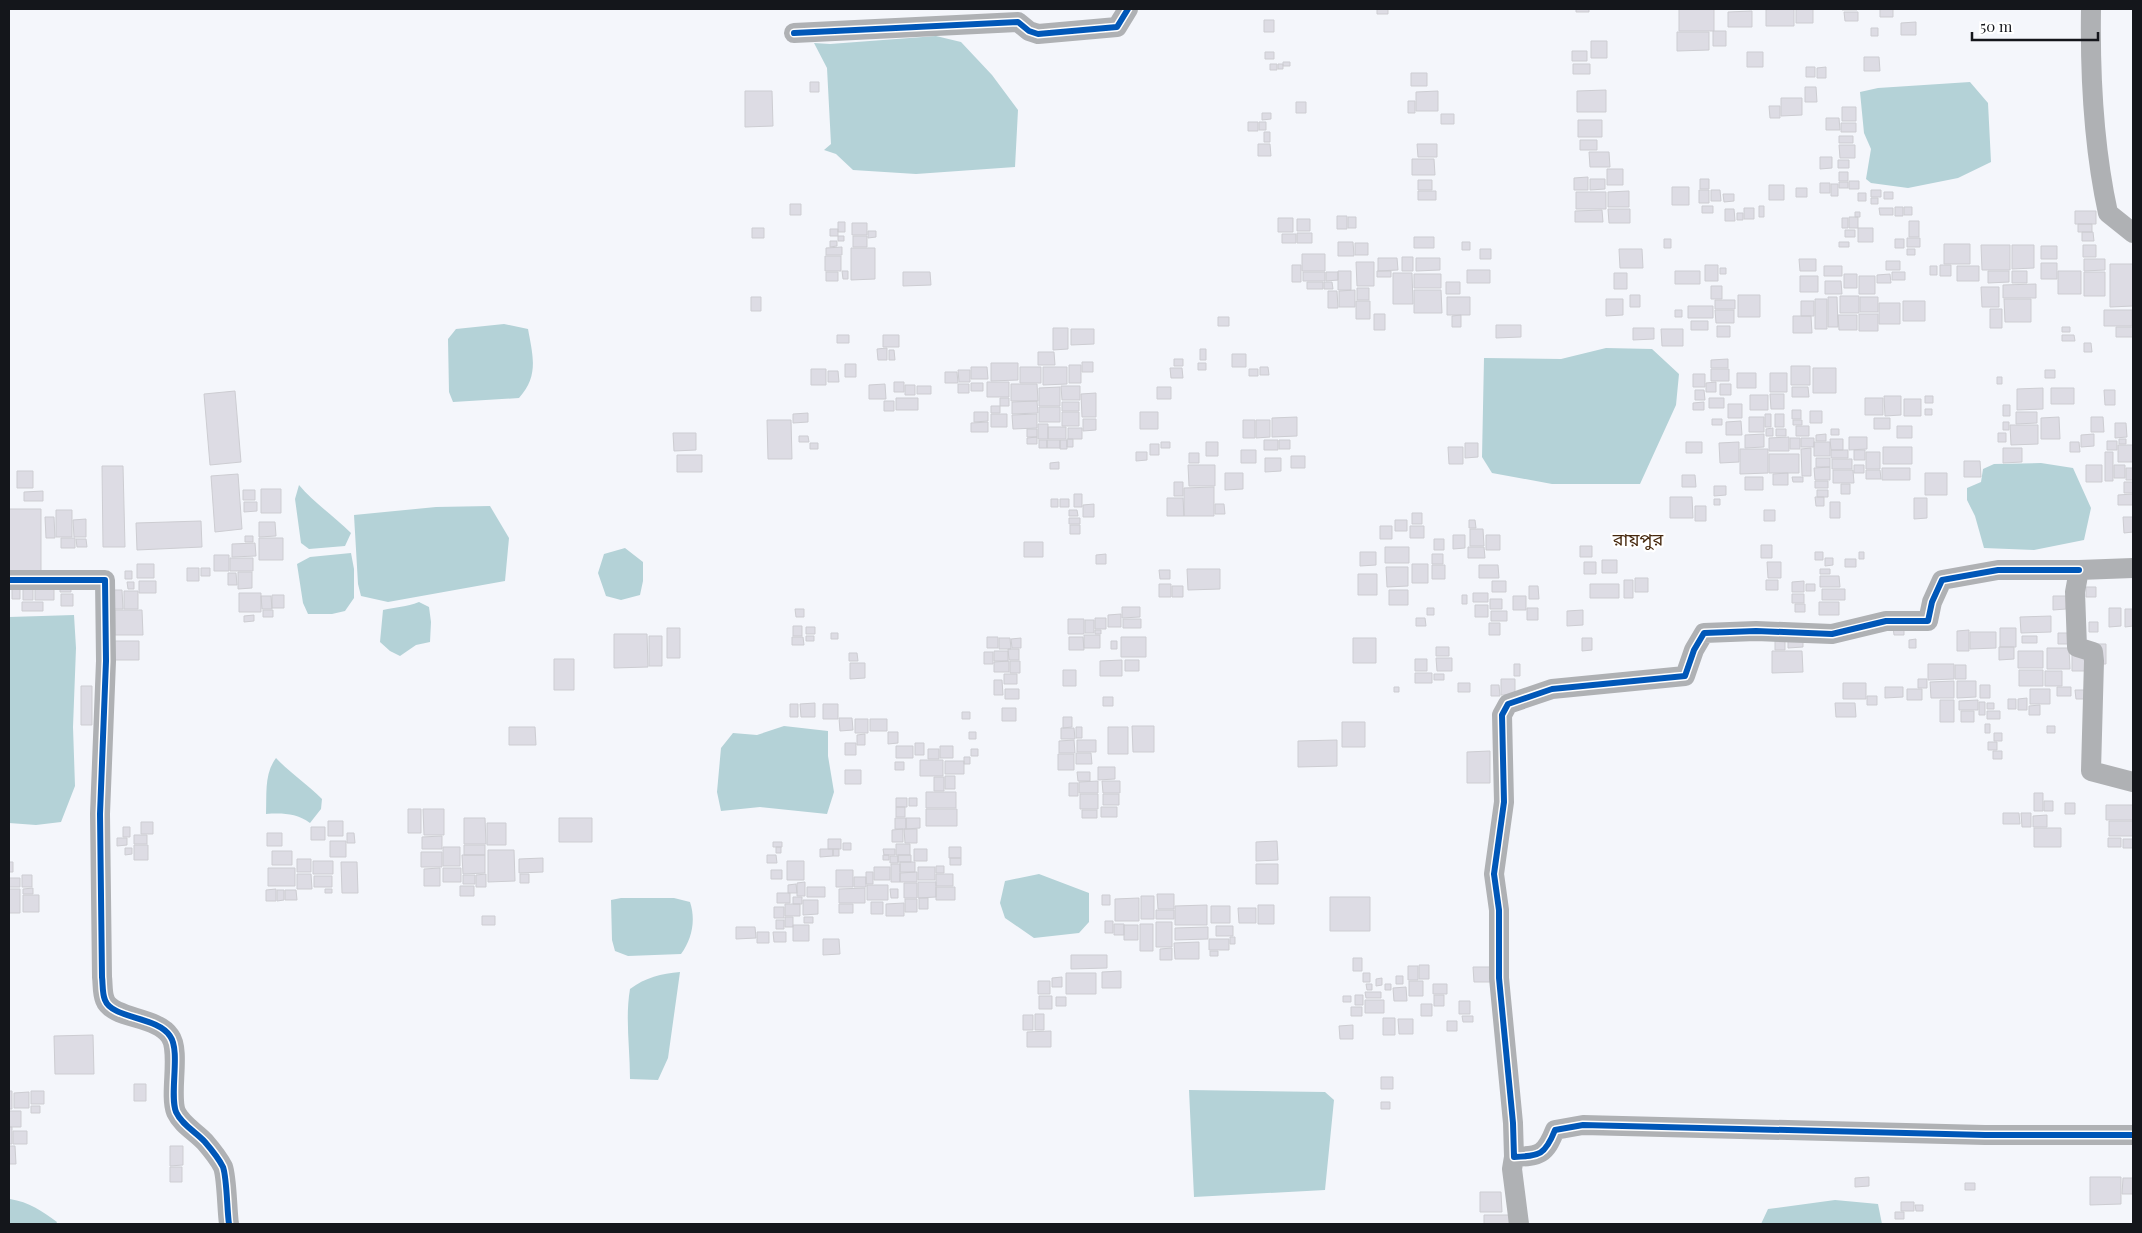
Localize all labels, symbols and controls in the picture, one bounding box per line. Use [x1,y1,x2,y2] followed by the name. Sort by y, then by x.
[1972,10,2098,42] scale bar
[1980,16,2013,36] text: 50 m
[1612,527,1663,551] district label: রায়পুর

